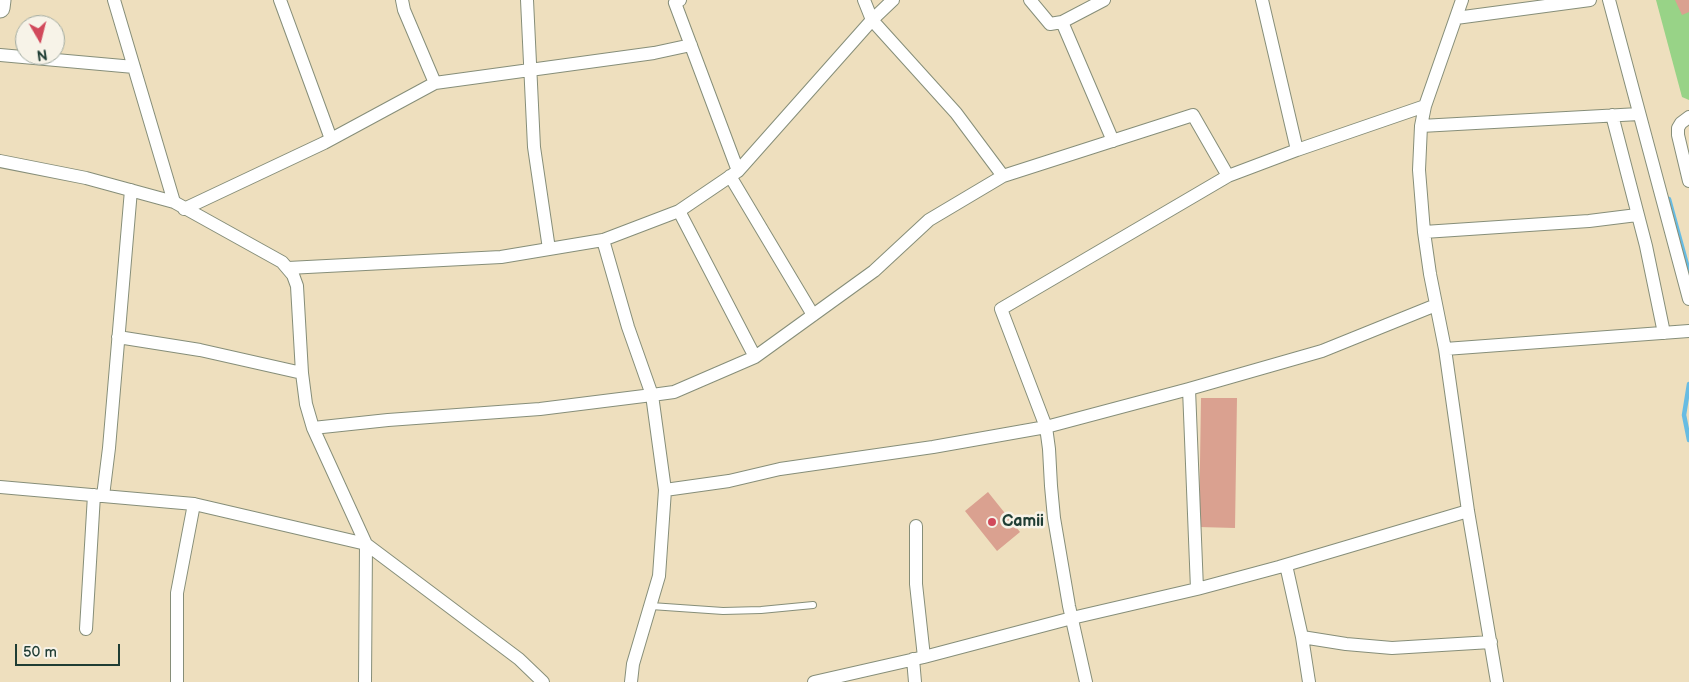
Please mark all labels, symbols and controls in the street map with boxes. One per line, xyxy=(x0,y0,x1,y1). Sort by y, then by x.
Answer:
north arrow xyxy=(15,15,65,65)
text: N xyxy=(36,45,48,64)
place label: Camii xyxy=(1002,512,1044,532)
marker: Camii xyxy=(986,516,998,528)
scale bar xyxy=(18,634,122,666)
text: 50 m xyxy=(23,643,57,662)

